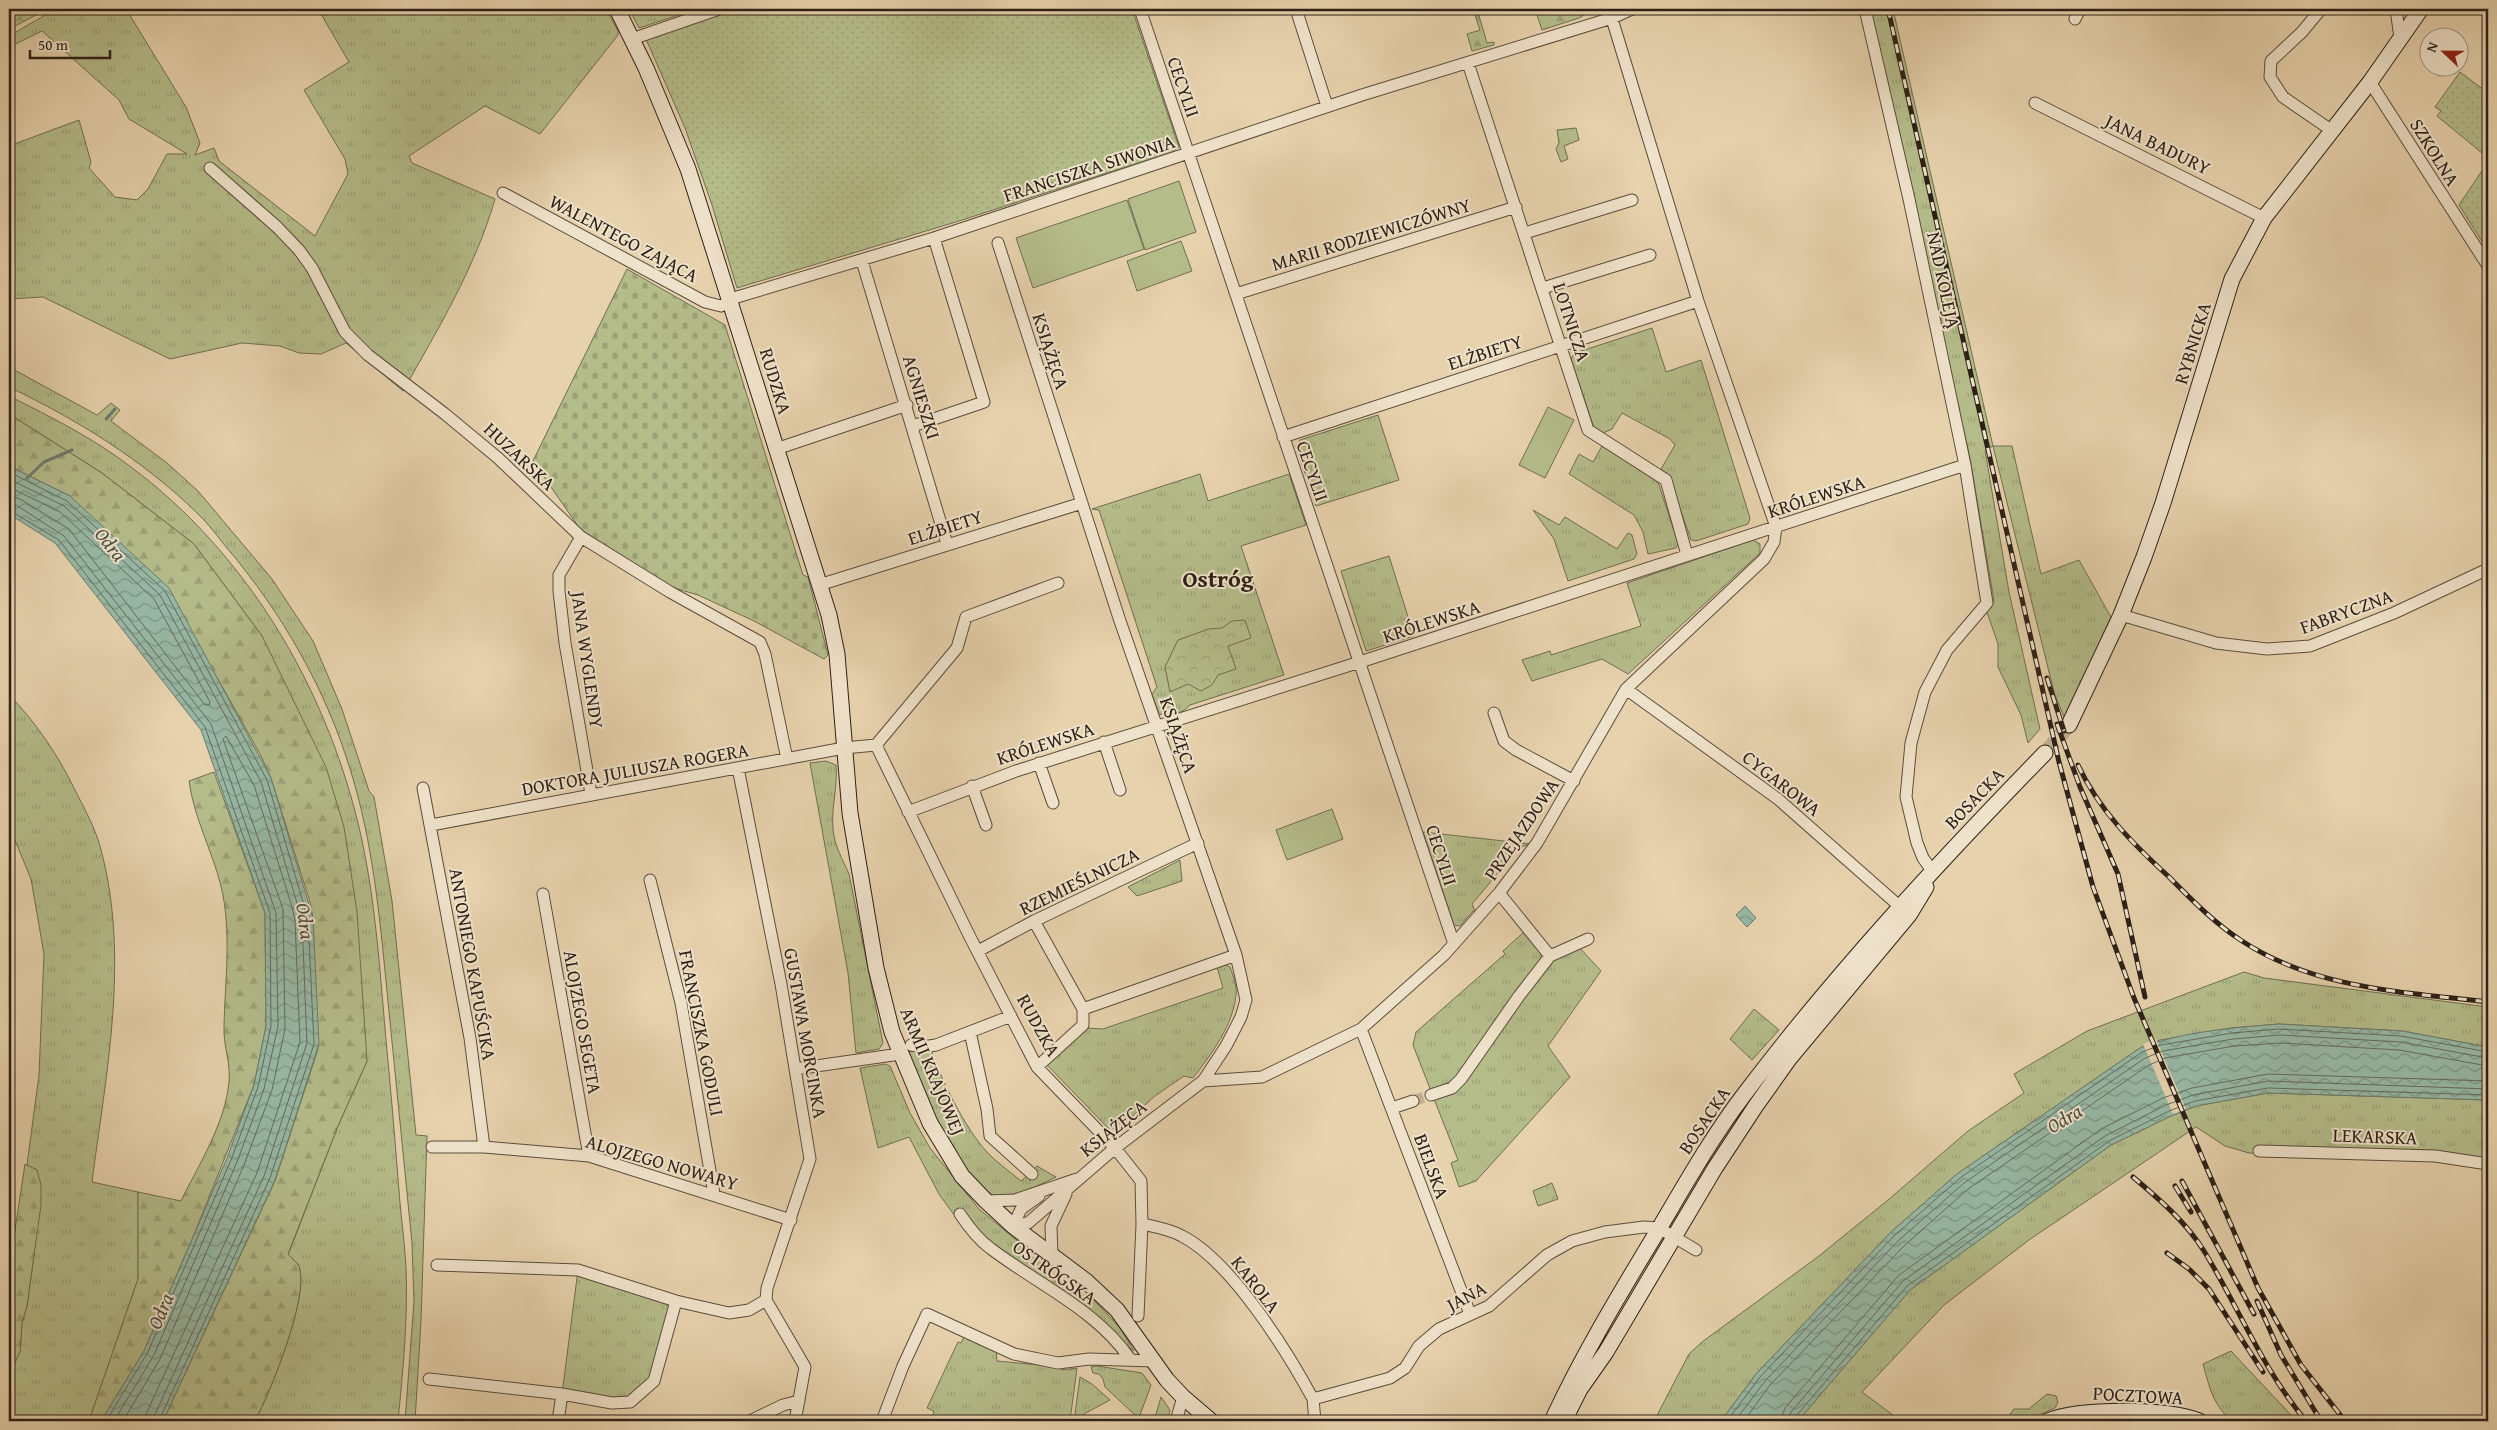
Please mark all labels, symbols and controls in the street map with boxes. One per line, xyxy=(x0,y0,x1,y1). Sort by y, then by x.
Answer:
scale bar xyxy=(30,28,110,60)
north arrow xyxy=(2420,28,2470,78)
text: 50 m xyxy=(38,34,69,55)
text: N xyxy=(2421,38,2443,55)
street label: CECYLII xyxy=(1161,53,1207,121)
street label: JANA BADURY xyxy=(2099,105,2216,182)
street label: SZKOLNA xyxy=(2403,113,2467,192)
street label: FRANCISZKA SIWONIA xyxy=(1000,127,1179,209)
street label: WALENTEGO ZAJĄCA xyxy=(545,187,704,289)
street label: MARII RODZIEWICZÓWNY xyxy=(1268,190,1475,278)
street label: NAD KOLEJĄ xyxy=(1920,229,1968,331)
street label: LOTNICZA xyxy=(1546,279,1598,366)
street label: RYBNICKA xyxy=(2166,298,2218,387)
street label: KSIĄŻĘCA xyxy=(1025,309,1077,393)
street label: ELŻBIETY xyxy=(1444,327,1527,377)
street label: RUDZKA xyxy=(753,344,799,418)
street label: AGNIESZKI xyxy=(896,351,948,443)
street label: HUZARSKA xyxy=(478,415,563,497)
street label: CECYLII xyxy=(1290,437,1336,505)
street label: KRÓLEWSKA xyxy=(1764,467,1869,525)
street label: ELŻBIETY xyxy=(904,502,987,552)
water label: Odra xyxy=(88,521,134,568)
district label: Ostróg xyxy=(1183,561,1254,596)
street label: FABRYCZNA xyxy=(2296,581,2397,641)
street label: JANA WYGLENDY xyxy=(564,588,612,731)
street label: KRÓLEWSKA xyxy=(1379,592,1484,650)
street label: KSIĄŻĘCA xyxy=(1153,693,1205,777)
street label: KRÓLEWSKA xyxy=(993,714,1098,772)
street label: DOKTORA JULIUSZA ROGERA xyxy=(519,735,751,803)
street label: CYGAROWA xyxy=(1737,743,1828,823)
street label: BOSACKA xyxy=(1938,761,2011,835)
street label: PRZEJAZDOWA xyxy=(1476,772,1566,886)
street label: CECYLII xyxy=(1419,821,1465,889)
street label: RZEMIEŚLNICZA xyxy=(1014,840,1144,922)
street label: ANTONIEGO KAPUŚCIKA xyxy=(442,866,504,1063)
water label: Odra xyxy=(289,901,323,942)
street label: GUSTAWA MORCINKA xyxy=(777,946,835,1121)
street label: ALOJZEGO SEGETA xyxy=(557,948,610,1097)
street label: FRANCISZKA GODULI xyxy=(672,948,732,1119)
street label: RUDZKA xyxy=(1010,989,1068,1062)
street label: ARMII KRAJOWEJ xyxy=(893,1003,973,1139)
street label: BOSACKA xyxy=(1671,1080,1737,1159)
street label: KSIĄŻĘCA xyxy=(1073,1092,1153,1163)
water label: Odra xyxy=(2041,1096,2088,1140)
street label: LEKARSKA xyxy=(2332,1121,2418,1151)
street label: ALOJZEGO NOWARY xyxy=(582,1127,742,1197)
street label: BIELSKA xyxy=(1407,1129,1457,1203)
street label: OSTRÓGSKA xyxy=(1007,1233,1103,1312)
street label: KAROLA xyxy=(1225,1249,1288,1319)
street label: JANA xyxy=(1439,1274,1491,1319)
water label: Odra xyxy=(139,1288,181,1334)
street label: POCZTOWA xyxy=(2092,1379,2184,1411)

